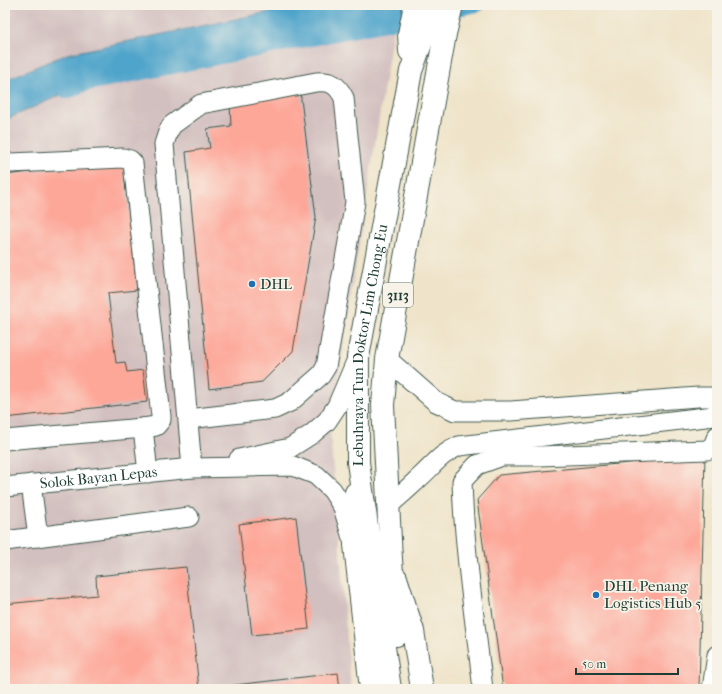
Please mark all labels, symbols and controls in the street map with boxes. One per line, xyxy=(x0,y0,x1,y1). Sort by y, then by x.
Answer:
street label: Lebuhraya Tun Doktor Lim Chong Eu xyxy=(349,222,392,466)
place label: DHL xyxy=(260,275,292,293)
marker: DHL xyxy=(247,279,257,289)
road number: 3113 xyxy=(383,283,413,307)
street label: Solok Bayan Lepas xyxy=(39,463,159,492)
place label: DHL Penang Logistics Hub 5 xyxy=(604,577,702,612)
marker: DHL Penang Logistics Hub 5 xyxy=(591,590,601,600)
scale bar xyxy=(576,650,678,676)
text: 50 m xyxy=(582,657,606,671)

